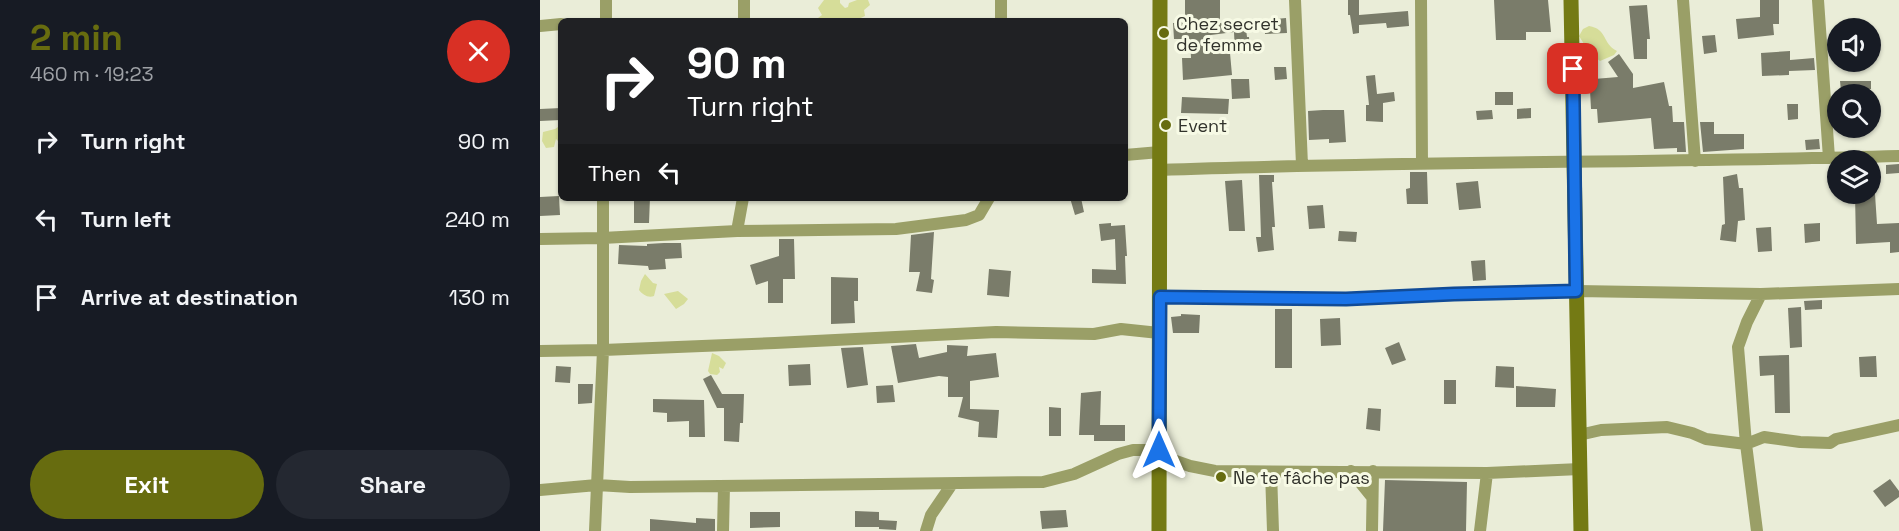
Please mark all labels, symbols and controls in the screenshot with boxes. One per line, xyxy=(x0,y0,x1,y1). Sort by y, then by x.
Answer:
place label: Chez secret de femme xyxy=(1176,12,1279,56)
text: 2 min xyxy=(30,15,123,61)
map controls xyxy=(1827,18,1881,204)
button: sound xyxy=(1827,18,1881,72)
button: close xyxy=(447,20,510,83)
marker: Chez secret de femme xyxy=(1157,26,1171,40)
text: 90 m xyxy=(687,37,787,90)
icon: right xyxy=(588,42,666,120)
pin xyxy=(1547,43,1598,94)
icon: arrive xyxy=(1556,52,1589,85)
text: 460 m · 19:23 xyxy=(30,61,154,87)
button: search xyxy=(1827,84,1881,138)
text: Turn right xyxy=(687,89,814,124)
place label: Event xyxy=(1178,114,1227,137)
marker: Event xyxy=(1159,118,1173,132)
icon: right xyxy=(30,125,63,158)
text: Turn right xyxy=(81,127,186,155)
text: 90 m xyxy=(458,127,510,155)
button: layers xyxy=(1827,150,1881,204)
icon: left xyxy=(653,156,686,189)
text: Then xyxy=(588,159,641,187)
icon: left xyxy=(30,203,63,236)
text: Turn left xyxy=(81,205,171,233)
text: 240 m xyxy=(445,205,510,233)
icon: arrive xyxy=(30,281,63,314)
text: Arrive at destination xyxy=(81,283,298,311)
text: 130 m xyxy=(449,283,510,311)
position arrow xyxy=(1127,418,1191,482)
button: Exit xyxy=(30,450,264,519)
button: Share xyxy=(276,450,510,519)
place label: Ne te fâche pas xyxy=(1233,466,1370,489)
marker: Ne te fâche pas xyxy=(1214,470,1228,484)

